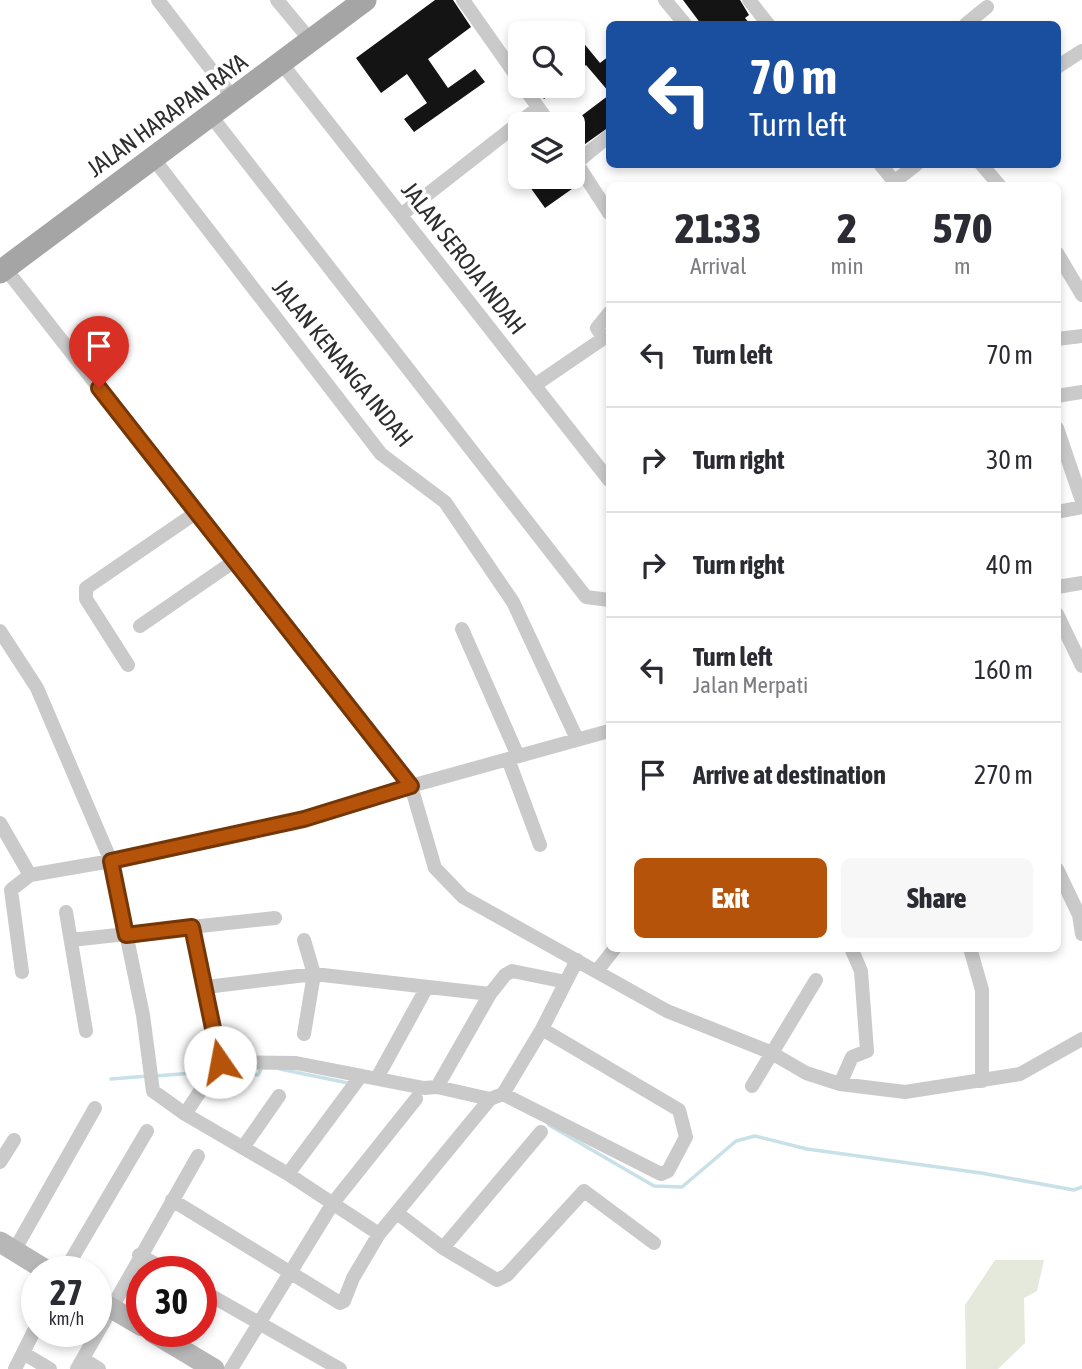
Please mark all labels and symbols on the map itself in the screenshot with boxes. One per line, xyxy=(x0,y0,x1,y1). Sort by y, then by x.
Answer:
street label: JALAN HARAPAN RAYA xyxy=(82,48,252,182)
street label: JALAN SEROJA INDAH xyxy=(396,177,532,339)
street label: JALAN KENANGA INDAH xyxy=(267,274,419,452)
pin xyxy=(69,316,129,388)
position arrow xyxy=(183,1025,257,1099)
speed limit sign: 30 xyxy=(126,1256,217,1347)

